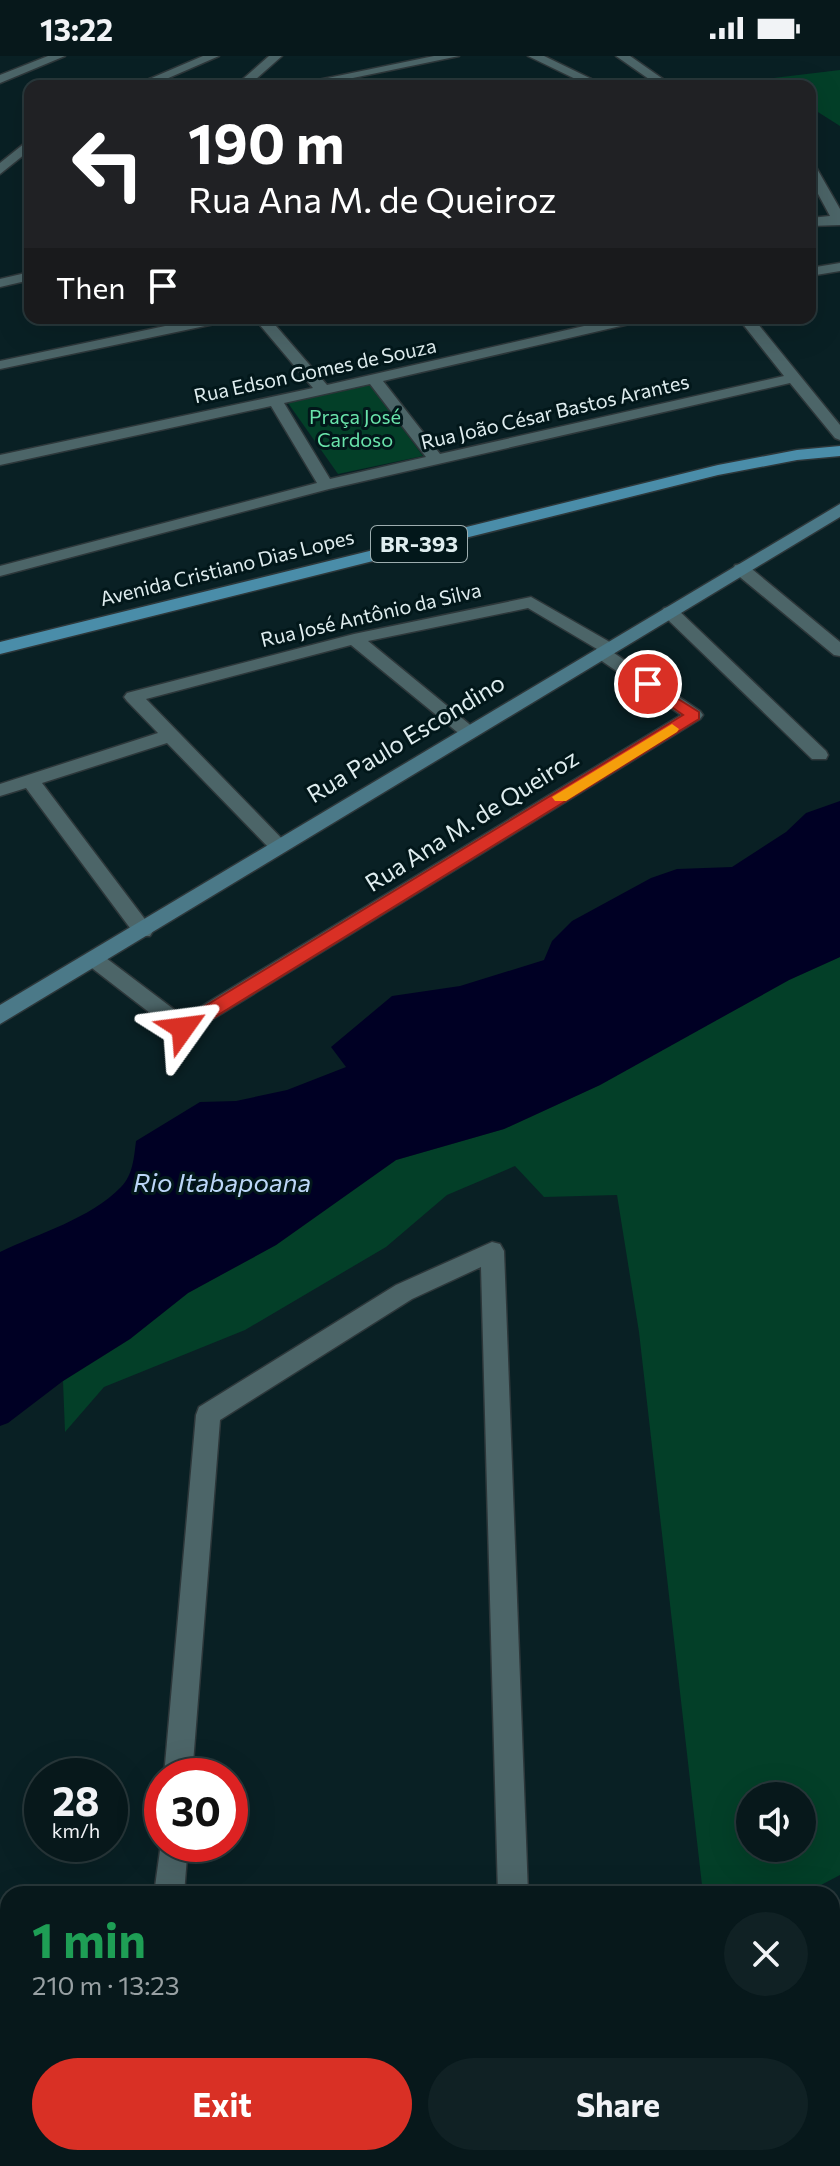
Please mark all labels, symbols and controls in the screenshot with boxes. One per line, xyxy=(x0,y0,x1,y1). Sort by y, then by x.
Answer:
text: 13:22 xyxy=(40,10,113,47)
text: 190 m xyxy=(188,107,345,176)
icon: left xyxy=(56,112,160,216)
text: Rua Ana M. de Queiroz xyxy=(188,176,556,220)
icon: arrive xyxy=(141,264,185,308)
text: Then xyxy=(56,268,125,305)
street label: Rua Edson Gomes de Souza xyxy=(191,333,438,407)
street label: Rua João César Bastos Arantes xyxy=(418,368,691,454)
park label: Praça José Cardoso xyxy=(309,404,401,451)
street label: Avenida Cristiano Dias Lopes xyxy=(97,524,356,610)
road number: BR-393 xyxy=(371,526,467,562)
street label: Rua José Antônio da Silva xyxy=(258,577,483,651)
pin xyxy=(614,650,682,718)
icon: arrive xyxy=(626,662,670,706)
street label: Rua Paulo Escondino xyxy=(301,667,509,808)
street label: Rua Ana M. de Queiroz xyxy=(359,742,583,897)
position arrow xyxy=(141,986,225,1070)
water label: Rio Itabapoana xyxy=(133,1166,311,1197)
speed limit sign: 30 xyxy=(144,1758,248,1862)
text: 28 xyxy=(52,1775,100,1824)
map controls xyxy=(736,1782,816,1862)
button: sound xyxy=(736,1782,816,1862)
text: km/h xyxy=(52,1818,100,1842)
text: 1 min xyxy=(32,1909,146,1968)
button: close xyxy=(724,1912,808,1996)
text: 210 m · 13:23 xyxy=(32,1969,180,2000)
button: Exit xyxy=(32,2058,412,2150)
button: Share xyxy=(428,2058,808,2150)

